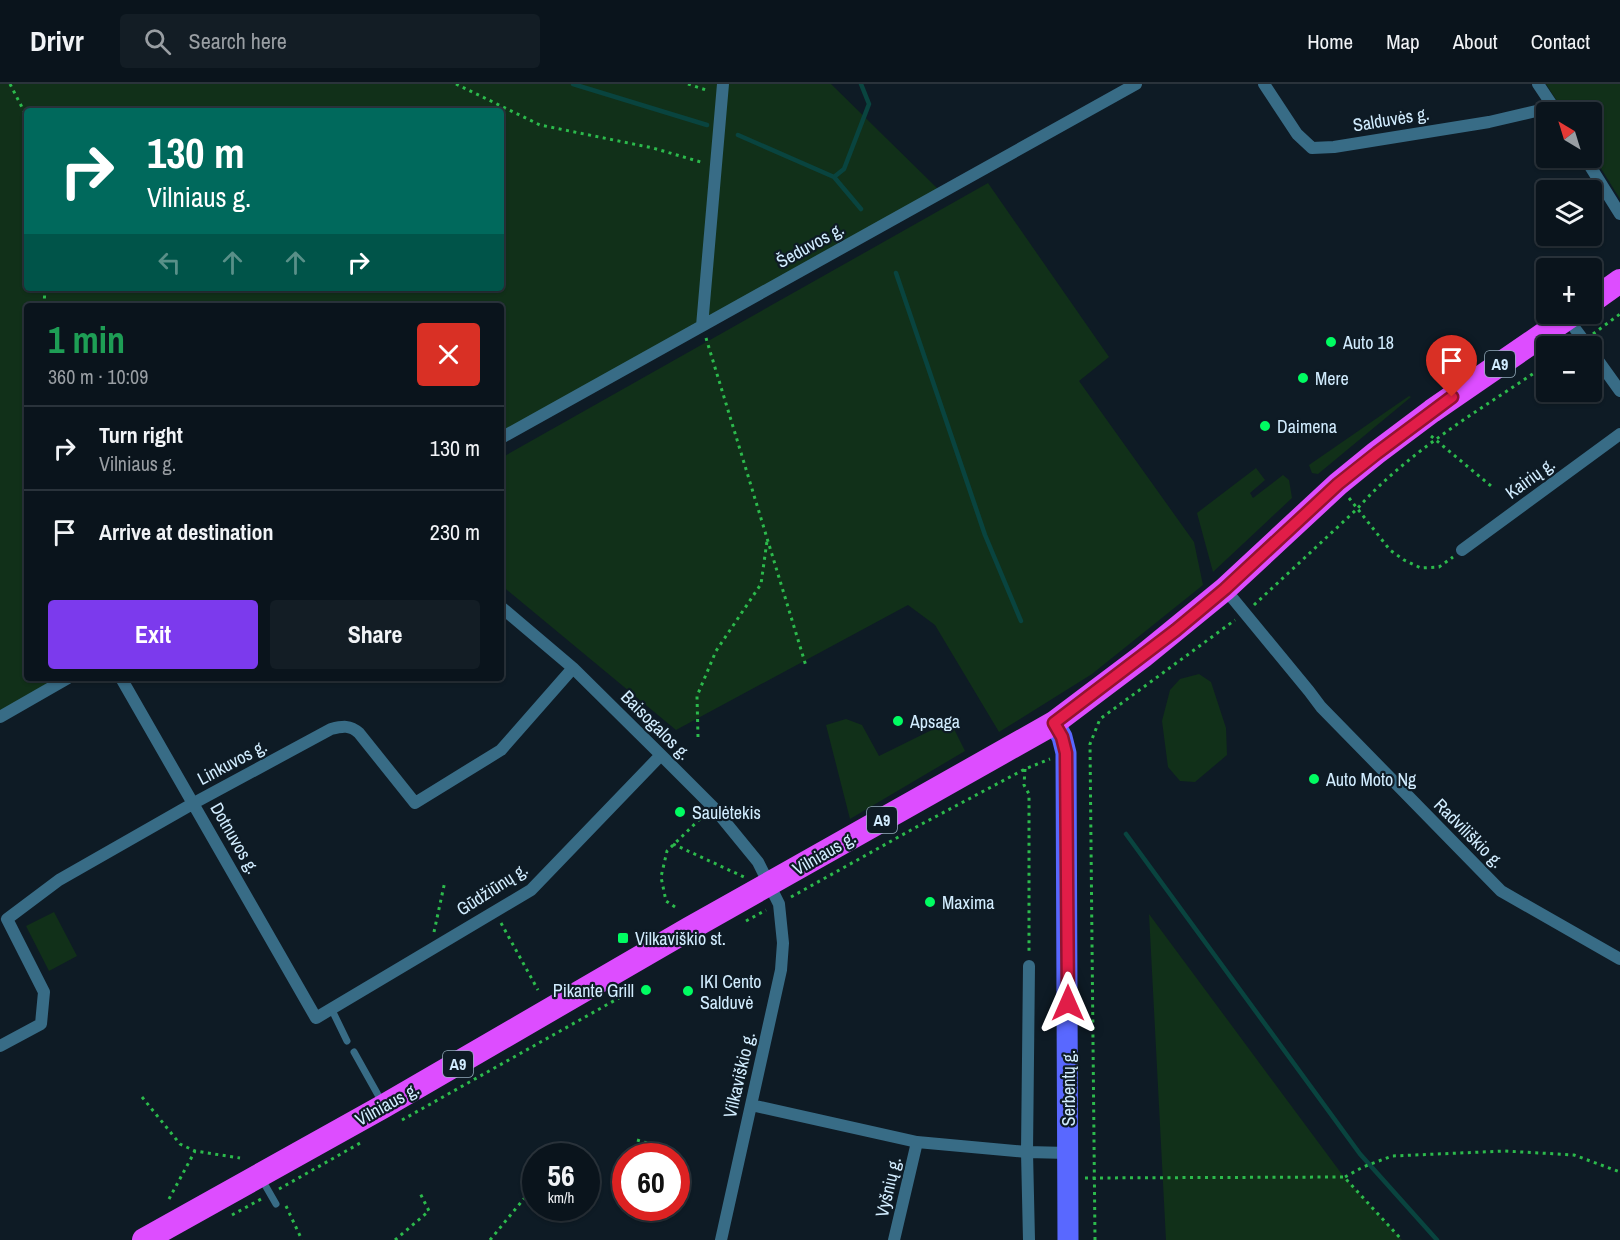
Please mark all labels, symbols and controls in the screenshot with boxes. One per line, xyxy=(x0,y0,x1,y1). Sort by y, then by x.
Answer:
search box xyxy=(120,14,540,68)
text: Drivr xyxy=(30,22,84,60)
icon: search xyxy=(141,25,174,58)
text: Search here xyxy=(189,26,287,56)
text: Home xyxy=(1307,27,1353,56)
text: Map xyxy=(1386,27,1420,56)
text: About xyxy=(1453,27,1498,56)
text: Contact xyxy=(1531,27,1590,56)
street label: Salduvės g. xyxy=(1351,101,1431,137)
north arrow xyxy=(1536,102,1602,168)
map controls xyxy=(1536,102,1602,402)
text: 130 m xyxy=(147,125,245,181)
icon: right xyxy=(48,132,126,210)
text: Vilniaus g. xyxy=(147,179,251,215)
button: layers xyxy=(1536,180,1602,246)
street label: Šeduvos g. xyxy=(772,216,848,274)
icon: left xyxy=(153,246,186,279)
icon: ahead xyxy=(216,246,249,279)
icon: ahead xyxy=(279,246,312,279)
icon: right xyxy=(342,246,375,279)
button: + xyxy=(1536,258,1602,324)
text: 1 min xyxy=(48,316,125,364)
button: close xyxy=(417,323,480,386)
place label: Auto 18 xyxy=(1342,330,1394,355)
marker: Auto 18 xyxy=(1324,335,1338,349)
pin xyxy=(1426,335,1477,397)
button: − xyxy=(1536,336,1602,402)
icon: arrive xyxy=(1435,344,1468,377)
road number: A9 xyxy=(1485,351,1515,377)
text: 360 m · 10:09 xyxy=(48,363,148,390)
place label: Mere xyxy=(1315,366,1349,391)
marker: Mere xyxy=(1296,371,1310,385)
place label: Daimena xyxy=(1277,414,1337,439)
marker: Daimena xyxy=(1258,419,1272,433)
text: Turn right xyxy=(99,420,183,450)
icon: right xyxy=(48,432,81,465)
text: 130 m xyxy=(430,433,480,463)
text: Vilniaus g. xyxy=(99,450,176,477)
street label: Kairių g. xyxy=(1500,451,1560,505)
icon: arrive xyxy=(48,516,81,549)
text: Arrive at destination xyxy=(99,517,273,547)
text: 230 m xyxy=(430,517,480,547)
button: Exit xyxy=(48,600,258,669)
button: Share xyxy=(270,600,480,669)
street label: Baisogalos g. xyxy=(616,685,696,765)
place label: Apsaga xyxy=(909,709,960,734)
marker: Apsaga xyxy=(891,714,905,728)
street label: Linkuvos g. xyxy=(193,733,271,791)
place label: Auto Moto Ng xyxy=(1325,767,1417,792)
marker: Auto Moto Ng xyxy=(1307,772,1321,786)
street label: Radviliškio g. xyxy=(1429,793,1509,873)
street label: Dotnuvos g. xyxy=(204,798,266,878)
place label: Saulėtekis xyxy=(692,800,761,825)
marker: Saulėtekis xyxy=(673,805,687,819)
road number: A9 xyxy=(867,807,897,833)
street label: Vilniaus g. xyxy=(788,825,860,881)
street label: Gūdžiūnų g. xyxy=(451,857,533,921)
place label: Maxima xyxy=(942,890,995,915)
marker: Maxima xyxy=(923,895,937,909)
place label: Vilkaviškio st. xyxy=(635,926,726,951)
marker: Vilkaviškio st. xyxy=(616,931,630,945)
place label: IKI Cento Salduvė xyxy=(700,969,762,1015)
position arrow xyxy=(1036,971,1100,1035)
place label: Pikante Grill xyxy=(553,978,634,1003)
marker: Pikante Grill xyxy=(639,983,653,997)
marker: IKI Cento Salduvė xyxy=(681,984,695,998)
street label: Vilkaviškio g. xyxy=(717,1030,761,1120)
street label: Serbentų g. xyxy=(1056,1050,1081,1126)
road number: A9 xyxy=(443,1051,473,1077)
street label: Vilniaus g. xyxy=(351,1076,423,1132)
speed limit sign: 60 xyxy=(612,1143,690,1221)
street label: Vyšnių g. xyxy=(869,1154,907,1220)
text: 56 xyxy=(547,1155,575,1195)
text: km/h xyxy=(548,1187,574,1208)

